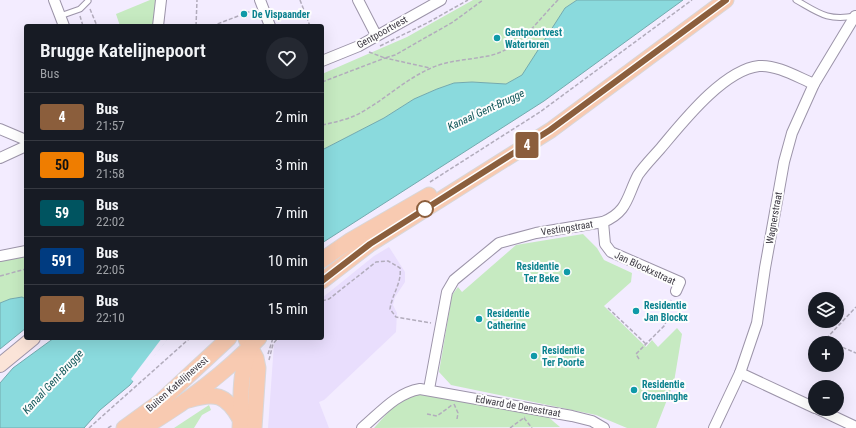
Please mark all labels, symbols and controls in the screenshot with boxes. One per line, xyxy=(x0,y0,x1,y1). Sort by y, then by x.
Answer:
marker: De Vispaander xyxy=(239,9,249,19)
place label: De Vispaander xyxy=(252,9,311,20)
street label: Gentpoortvest xyxy=(355,14,409,50)
place label: Gentpoortvest Watertoren xyxy=(505,27,562,50)
marker: Gentpoortvest Watertoren xyxy=(492,33,502,43)
button: heart xyxy=(266,37,308,79)
text: Brugge Katelijnepoort xyxy=(40,39,206,62)
text: Bus xyxy=(40,66,59,81)
water label: Kanaal Gent-Brugge xyxy=(445,87,527,133)
text: Bus xyxy=(96,100,119,118)
text: 2 min xyxy=(275,108,308,126)
text: 4 xyxy=(58,109,66,125)
text: 21:57 xyxy=(96,118,125,133)
line badge: 4 xyxy=(514,132,540,158)
text: 4 xyxy=(523,137,531,153)
text: Bus xyxy=(96,148,119,166)
text: 3 min xyxy=(275,156,308,174)
text: 50 xyxy=(55,157,69,173)
text: 21:58 xyxy=(96,166,125,181)
street label: Wagnerstraat xyxy=(764,191,784,245)
text: Bus xyxy=(96,196,119,214)
unlabelled marker xyxy=(416,200,434,218)
text: 7 min xyxy=(275,204,308,222)
text: 59 xyxy=(55,205,69,221)
text: 22:02 xyxy=(96,214,125,229)
street label: Vestingstraat xyxy=(540,218,594,238)
text: Bus xyxy=(96,244,119,262)
street label: Jan Blockxstraat xyxy=(613,249,677,287)
text: 10 min xyxy=(268,252,308,270)
text: 591 xyxy=(51,253,73,269)
place label: Residentie Ter Beke xyxy=(517,261,559,284)
text: 22:05 xyxy=(96,262,125,277)
marker: Residentie Ter Beke xyxy=(562,267,572,277)
text: Bus xyxy=(96,292,119,310)
map controls xyxy=(808,292,844,416)
button: layers xyxy=(808,292,844,328)
text: 15 min xyxy=(268,300,308,318)
place label: Residentie Jan Blockx xyxy=(644,300,688,323)
text: 4 xyxy=(58,301,66,317)
marker: Residentie Jan Blockx xyxy=(631,306,641,316)
place label: Residentie Catherine xyxy=(487,308,530,331)
text: 22:10 xyxy=(96,310,125,325)
marker: Residentie Catherine xyxy=(474,314,484,324)
button: + xyxy=(808,336,844,372)
place label: Residentie Ter Poorte xyxy=(542,345,585,368)
water label: Kanaal Gent-Brugge xyxy=(20,347,86,417)
marker: Residentie Ter Poorte xyxy=(529,351,539,361)
street label: Buiten Katelijnevest xyxy=(144,354,210,414)
place label: Residentie Groeninghe xyxy=(642,379,688,402)
button: − xyxy=(808,380,844,416)
marker: Residentie Groeninghe xyxy=(629,385,639,395)
street label: Edward de Denestraat xyxy=(475,393,561,419)

